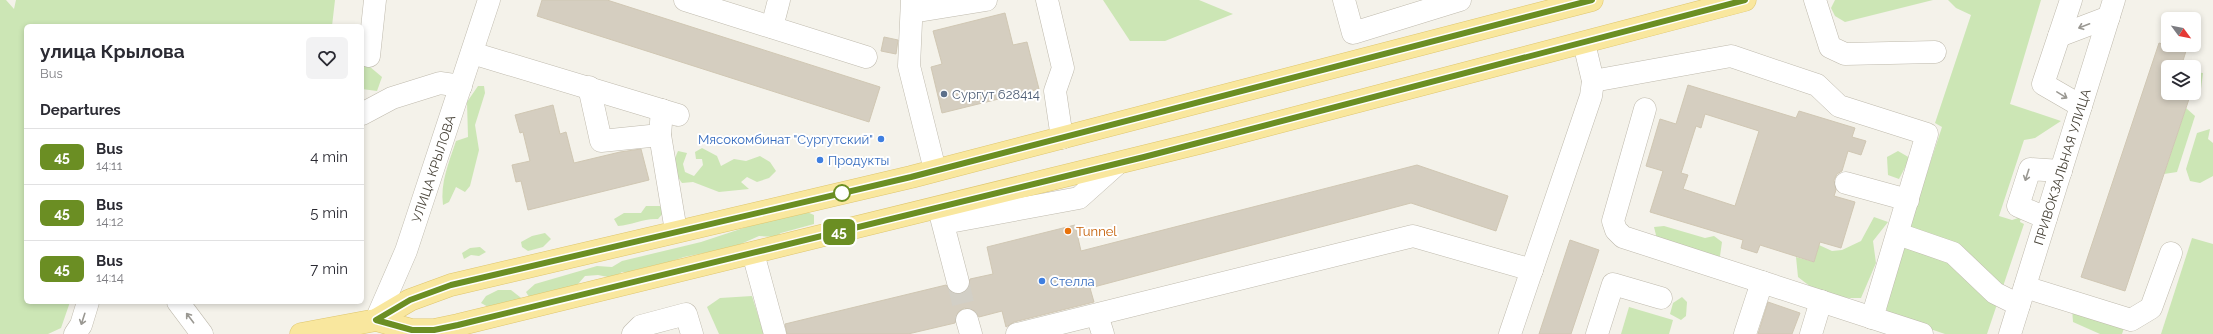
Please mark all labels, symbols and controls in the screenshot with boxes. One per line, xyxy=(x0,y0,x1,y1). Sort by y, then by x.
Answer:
north arrow xyxy=(2161,12,2201,52)
map controls xyxy=(2161,12,2201,100)
one-way arrow xyxy=(2078,23,2090,31)
button: heart xyxy=(306,37,348,79)
text: улица Крылова xyxy=(40,40,185,62)
button: layers xyxy=(2161,60,2201,100)
text: Bus xyxy=(40,66,63,81)
place label: Сургут 628414 xyxy=(952,87,1040,102)
street label: ПРИВОКЗАЛЬНАЯ УЛИЦА xyxy=(2031,87,2093,247)
marker: Сургут 628414 xyxy=(939,89,949,99)
one-way arrow xyxy=(2056,91,2068,99)
text: Departures xyxy=(40,101,121,119)
street label: УЛИЦА КРЫЛОВА xyxy=(408,113,458,224)
place label: Мясокомбинат "Сургутский" xyxy=(698,132,873,147)
marker: Мясокомбинат "Сургутский" xyxy=(876,134,886,144)
text: Bus xyxy=(96,140,123,158)
text: 4 min xyxy=(310,148,348,166)
text: 45 xyxy=(54,149,70,165)
place label: Продукты xyxy=(828,153,889,168)
marker: Продукты xyxy=(815,155,825,165)
text: 14:11 xyxy=(96,158,122,173)
one-way arrow xyxy=(2023,169,2031,181)
unlabelled marker xyxy=(833,184,851,202)
text: Bus xyxy=(96,196,123,214)
text: 5 min xyxy=(310,204,348,222)
text: 45 xyxy=(54,205,70,221)
text: 14:12 xyxy=(96,214,123,229)
line badge: 45 xyxy=(821,219,857,245)
text: 45 xyxy=(831,224,847,240)
place label: Tunnel xyxy=(1076,224,1117,239)
marker: Tunnel xyxy=(1063,226,1073,236)
text: Bus xyxy=(96,252,123,270)
text: 7 min xyxy=(310,260,348,278)
text: 45 xyxy=(54,261,70,277)
text: 14:14 xyxy=(96,270,124,285)
place label: Стелла xyxy=(1050,274,1095,289)
marker: Стелла xyxy=(1037,276,1047,286)
one-way arrow xyxy=(79,312,86,325)
one-way arrow xyxy=(186,313,194,324)

